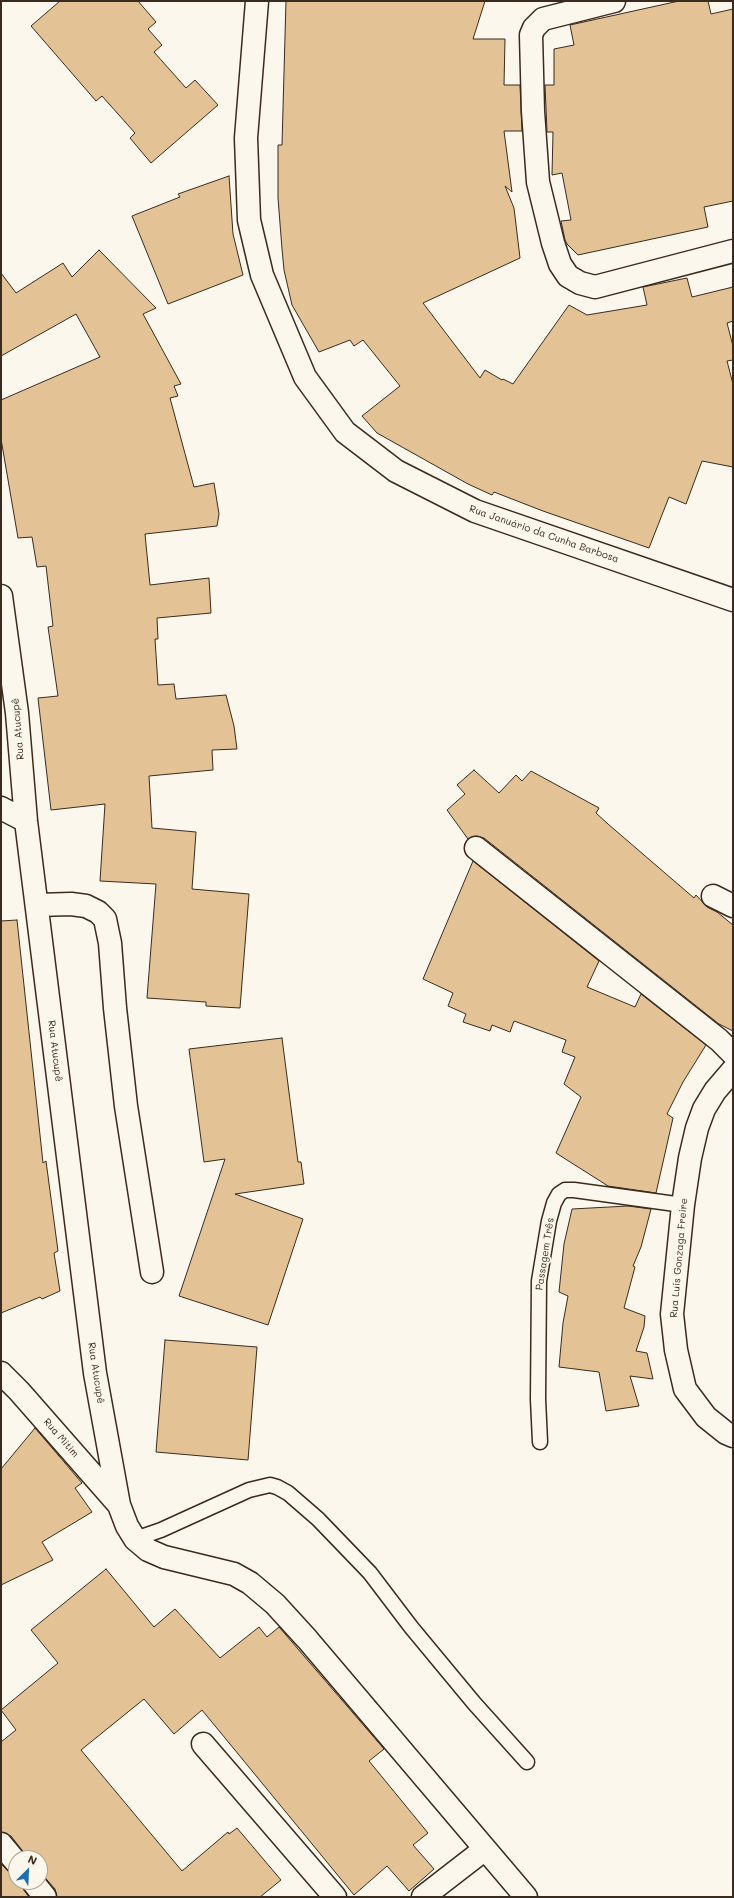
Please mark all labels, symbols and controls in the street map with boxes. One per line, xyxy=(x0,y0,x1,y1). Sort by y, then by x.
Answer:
street label: Rua Januário da Cunha Barbosa xyxy=(468,503,620,565)
street label: Rua Atucupê xyxy=(9,698,27,760)
street label: Rua Atucupê xyxy=(45,1020,65,1082)
street label: Rua Luis Gonzaga Freire xyxy=(668,1198,690,1318)
street label: Passagem Três xyxy=(533,1217,557,1291)
street label: Rua Atucupê xyxy=(85,1342,107,1404)
street label: Rua Mitim xyxy=(41,1416,81,1460)
north arrow xyxy=(8,1850,48,1890)
text: N xyxy=(26,1851,40,1868)

